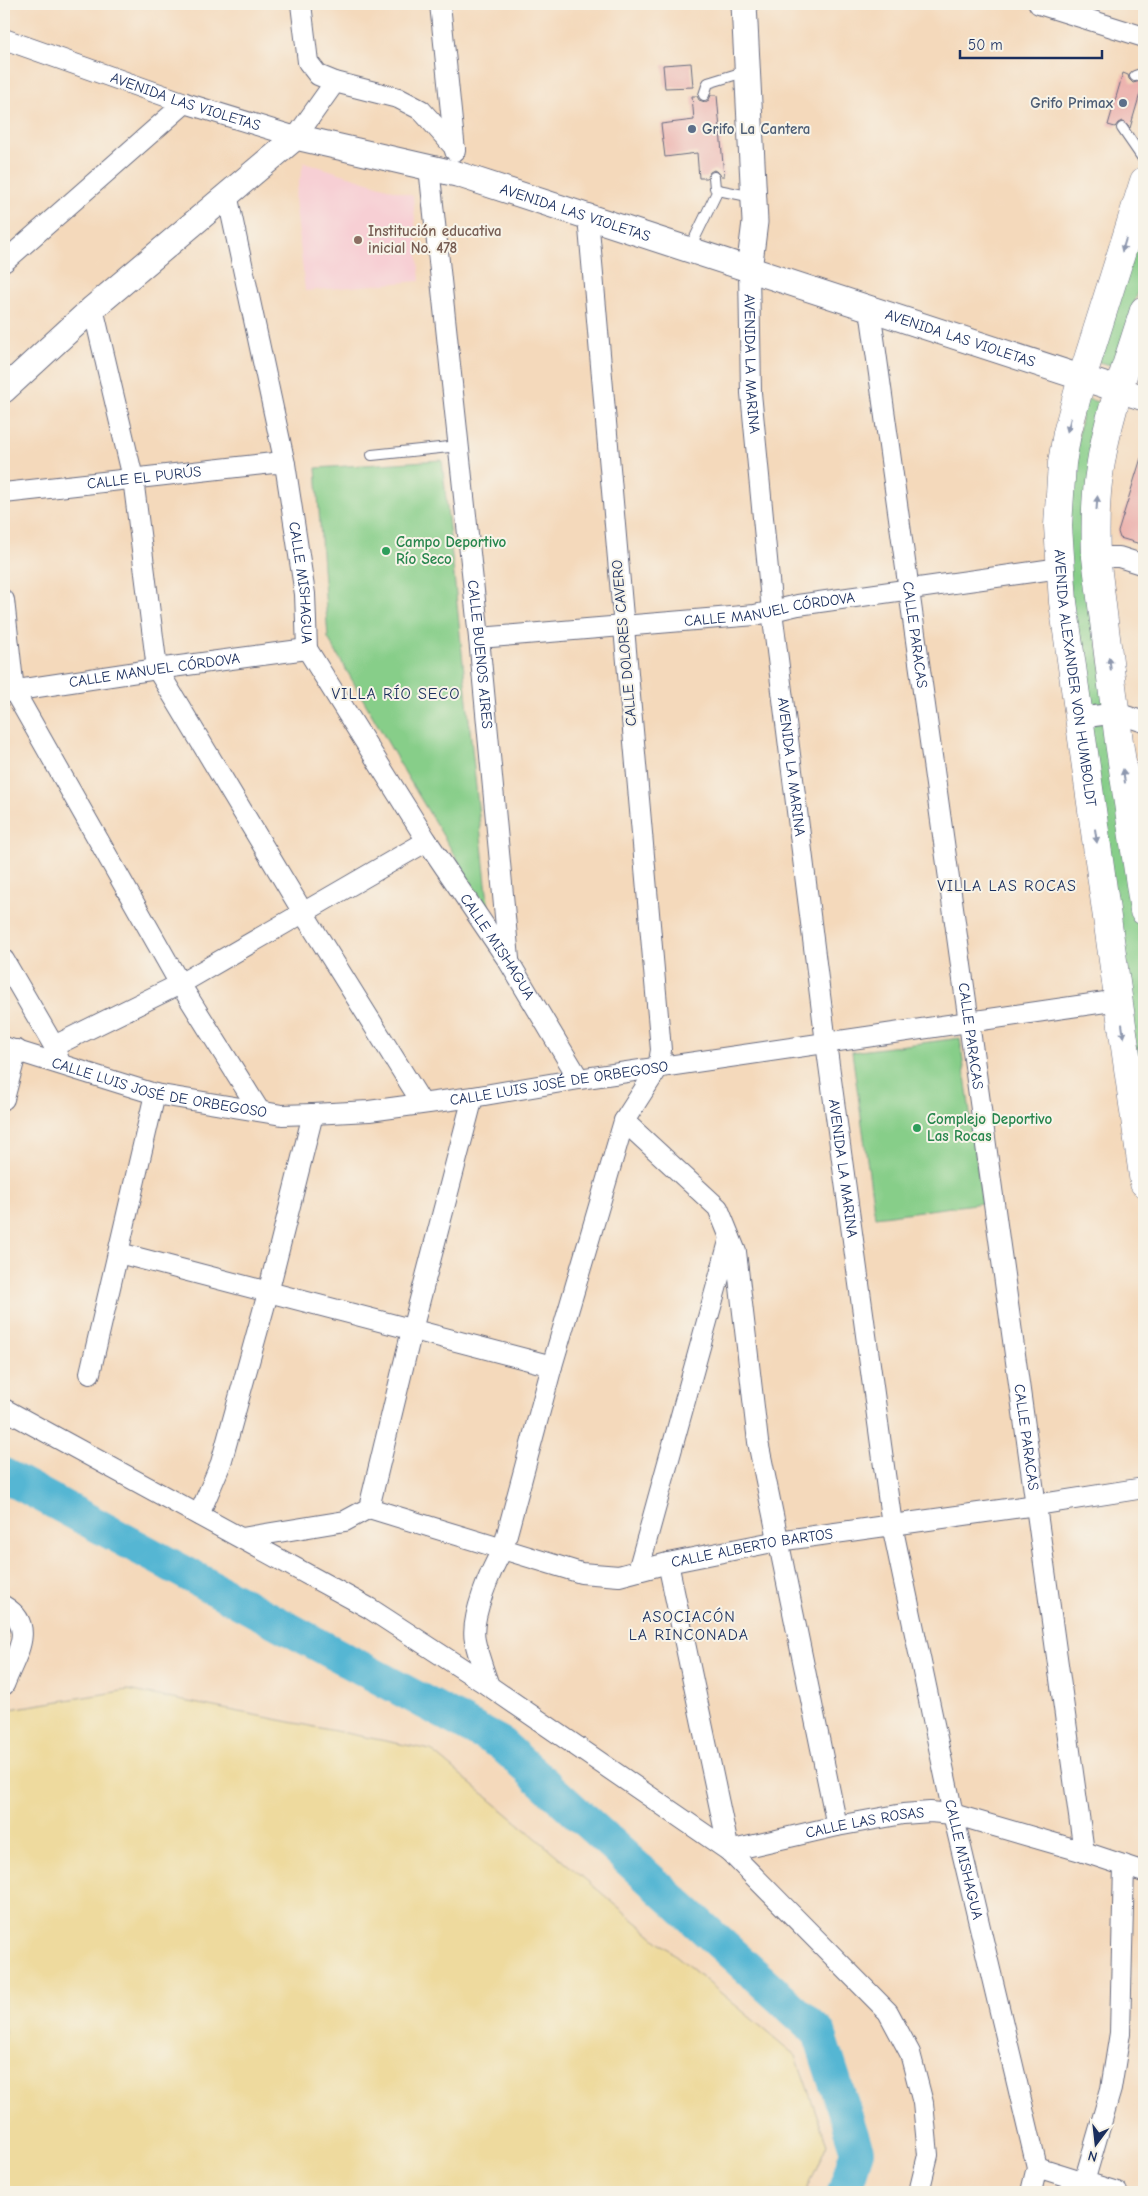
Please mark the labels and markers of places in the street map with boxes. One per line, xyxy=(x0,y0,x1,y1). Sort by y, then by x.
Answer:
place label: Grifo Primax xyxy=(1030,94,1114,112)
marker: Grifo Primax xyxy=(1117,97,1129,109)
place label: Grifo La Cantera xyxy=(702,120,810,138)
marker: Grifo La Cantera xyxy=(686,123,698,135)
place label: Institución educativa inicial No. 478 xyxy=(368,222,502,257)
marker: Institución educativa inicial No. 478 xyxy=(352,234,364,246)
place label: Campo Deportivo Río Seco xyxy=(396,533,506,568)
marker: Campo Deportivo Río Seco xyxy=(380,545,392,557)
place label: Complejo Deportivo Las Rocas xyxy=(927,1110,1052,1145)
marker: Complejo Deportivo Las Rocas xyxy=(911,1122,923,1134)

